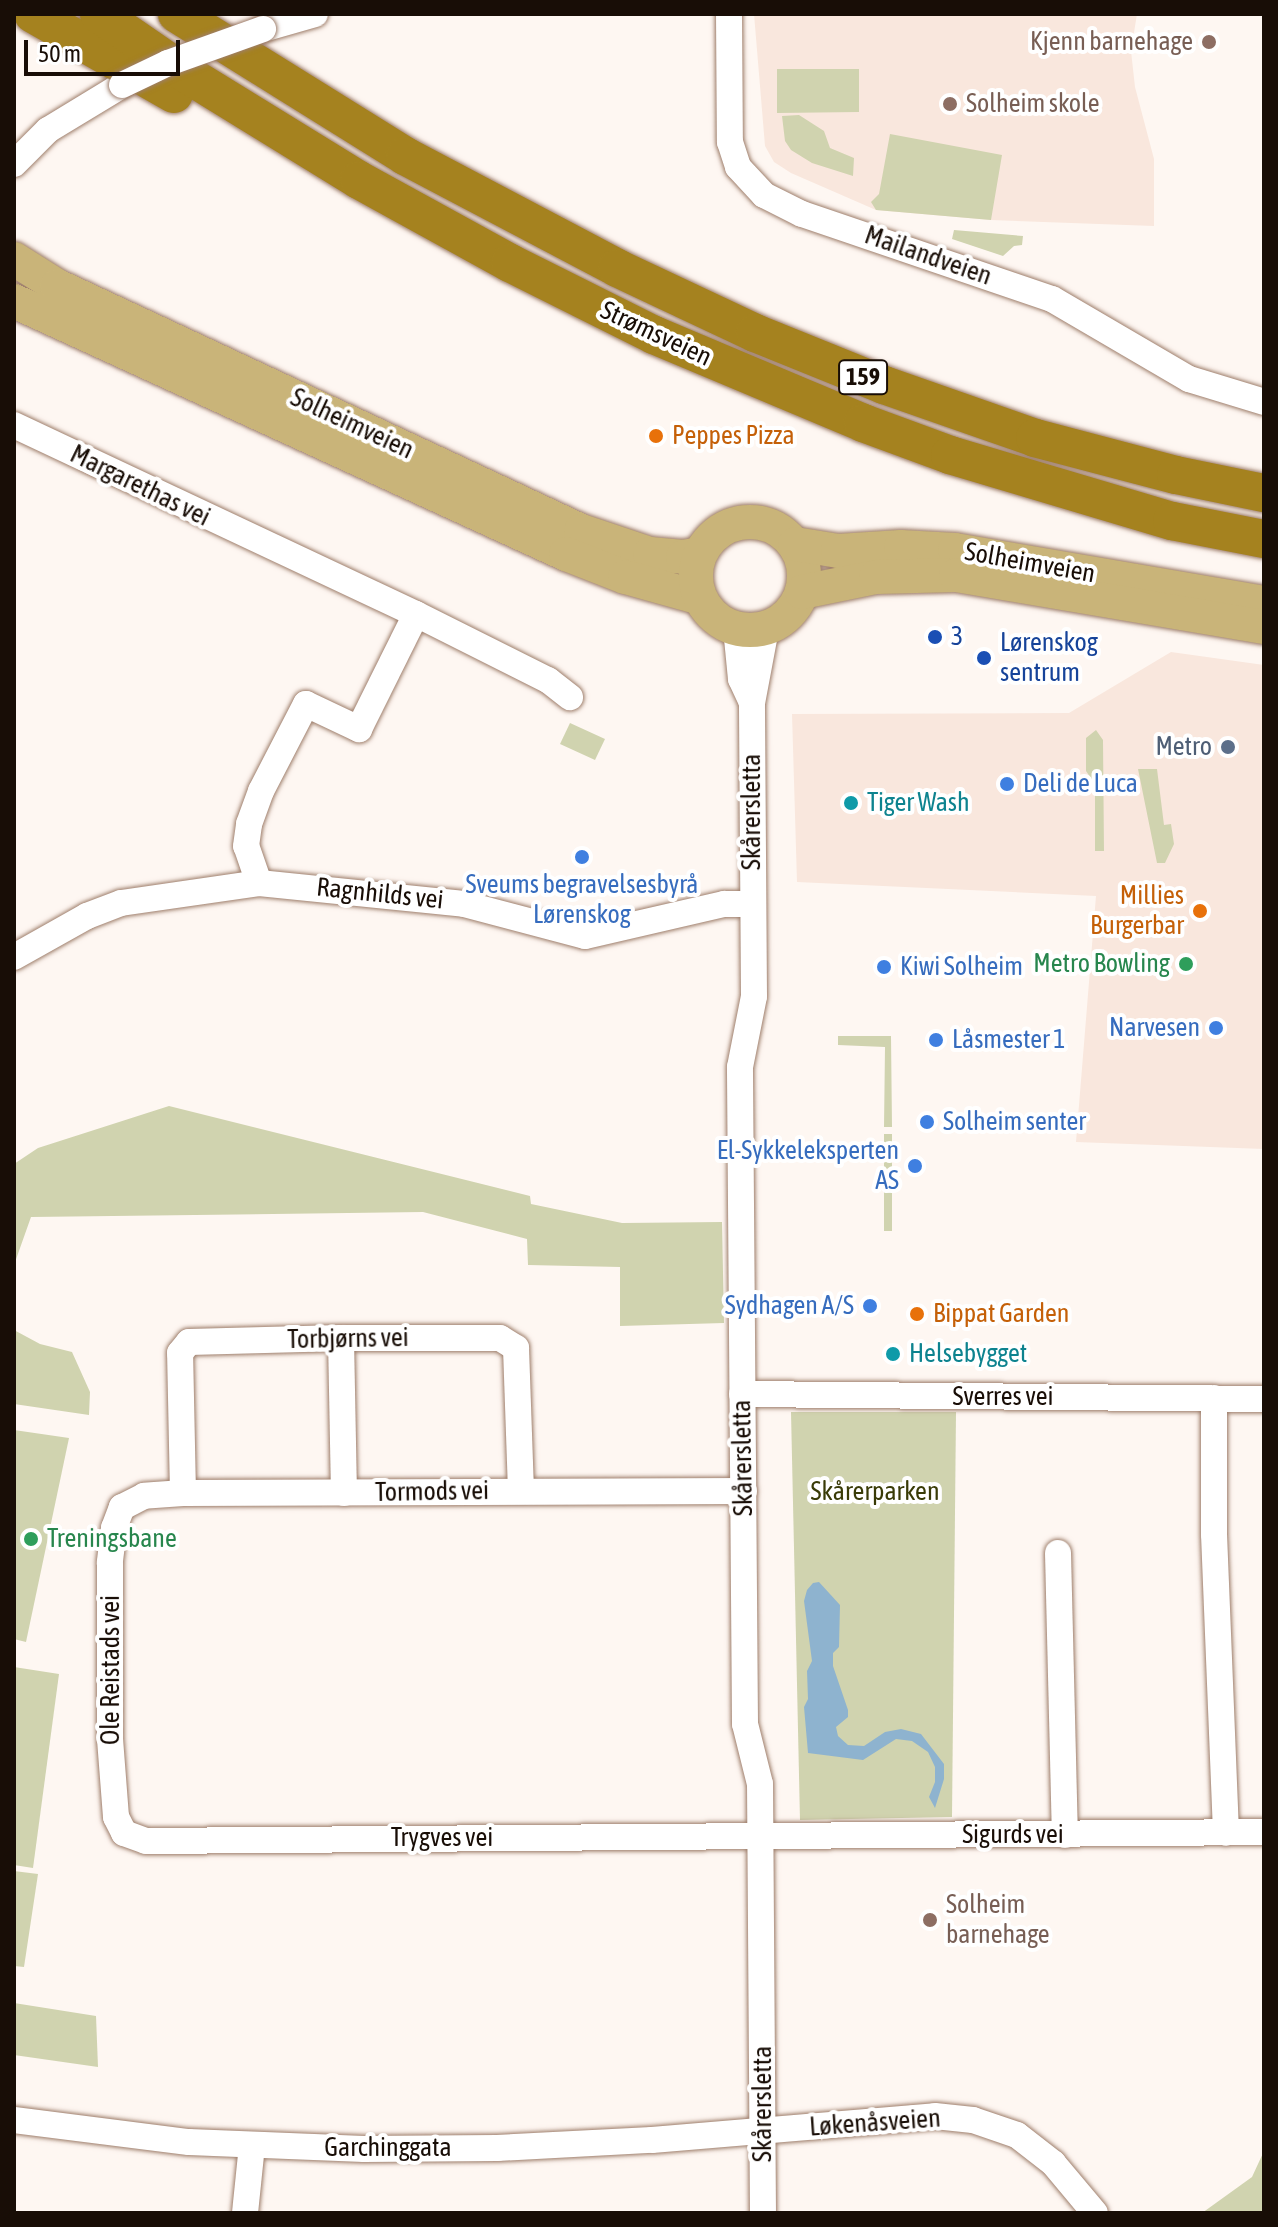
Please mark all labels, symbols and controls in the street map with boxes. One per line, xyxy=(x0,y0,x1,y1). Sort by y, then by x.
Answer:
scale bar xyxy=(28,24,184,74)
place label: Kjenn barnehage xyxy=(1030,26,1193,58)
marker: Kjenn barnehage xyxy=(1200,33,1218,51)
text: 50 m xyxy=(38,40,81,67)
place label: Solheim skole xyxy=(966,88,1099,120)
marker: Solheim skole xyxy=(941,95,959,113)
street label: Mailandveien xyxy=(860,220,996,292)
street label: Strømsveien xyxy=(596,295,716,373)
road number: 159 xyxy=(837,357,889,397)
street label: Solheimveien xyxy=(286,382,418,466)
place label: Peppes Pizza xyxy=(672,420,794,452)
marker: Peppes Pizza xyxy=(647,427,665,445)
street label: Margarethas vei xyxy=(65,439,215,533)
street label: Solheimveien xyxy=(962,536,1098,590)
place label: 3 xyxy=(951,621,963,653)
place label: Lørenskog sentrum xyxy=(1000,627,1098,688)
marker: 3 xyxy=(926,628,944,646)
marker: Lørenskog sentrum xyxy=(975,649,993,667)
place label: Metro xyxy=(1155,731,1212,763)
marker: Metro xyxy=(1219,738,1237,756)
street label: Skårersletta xyxy=(736,754,768,870)
place label: Deli de Luca xyxy=(1023,768,1138,800)
marker: Deli de Luca xyxy=(998,775,1016,793)
place label: Tiger Wash xyxy=(867,787,970,819)
marker: Tiger Wash xyxy=(842,794,860,812)
marker: Sveums begravelsesbyrå Lørenskog xyxy=(573,848,591,866)
place label: Sveums begravelsesbyrå Lørenskog xyxy=(466,869,698,930)
street label: Ragnhilds vei xyxy=(315,872,445,916)
place label: Millies Burgerbar xyxy=(1090,880,1184,942)
marker: Millies Burgerbar xyxy=(1191,902,1209,920)
place label: Metro Bowling xyxy=(1033,948,1170,980)
place label: Kiwi Solheim xyxy=(900,951,1023,983)
marker: Metro Bowling xyxy=(1177,955,1195,973)
marker: Kiwi Solheim xyxy=(875,958,893,976)
place label: Narvesen xyxy=(1109,1012,1200,1044)
marker: Narvesen xyxy=(1207,1019,1225,1037)
place label: Låsmester 1 xyxy=(952,1024,1066,1056)
marker: Låsmester 1 xyxy=(927,1031,945,1049)
place label: Solheim senter xyxy=(943,1106,1086,1138)
marker: Solheim senter xyxy=(918,1113,936,1131)
place label: El-Sykkeleksperten AS xyxy=(717,1135,899,1196)
marker: El-Sykkeleksperten AS xyxy=(906,1157,924,1175)
place label: Sydhagen A/S xyxy=(725,1290,854,1322)
marker: Sydhagen A/S xyxy=(861,1297,879,1315)
place label: Bippat Garden xyxy=(933,1298,1069,1330)
marker: Bippat Garden xyxy=(908,1305,926,1323)
street label: Torbjørns vei xyxy=(287,1322,409,1356)
place label: Helsebygget xyxy=(909,1338,1027,1370)
marker: Helsebygget xyxy=(884,1345,902,1363)
street label: Sverres vei xyxy=(952,1381,1054,1413)
street label: Skårersletta xyxy=(726,1400,760,1516)
street label: Tormods vei xyxy=(375,1475,489,1509)
park label: Skårerparken xyxy=(810,1476,940,1508)
place label: Treningsbane xyxy=(47,1523,177,1555)
marker: Treningsbane xyxy=(22,1530,40,1548)
street label: Ole Reistads vei xyxy=(95,1595,127,1745)
street label: Sigurds vei xyxy=(962,1819,1064,1851)
street label: Trygves vei xyxy=(391,1822,493,1854)
place label: Solheim barnehage xyxy=(946,1889,1050,1950)
marker: Solheim barnehage xyxy=(921,1911,939,1929)
street label: Skårersletta xyxy=(747,2046,779,2162)
street label: Løkenåsveien xyxy=(808,2103,942,2143)
street label: Garchinggata xyxy=(324,2132,452,2164)

